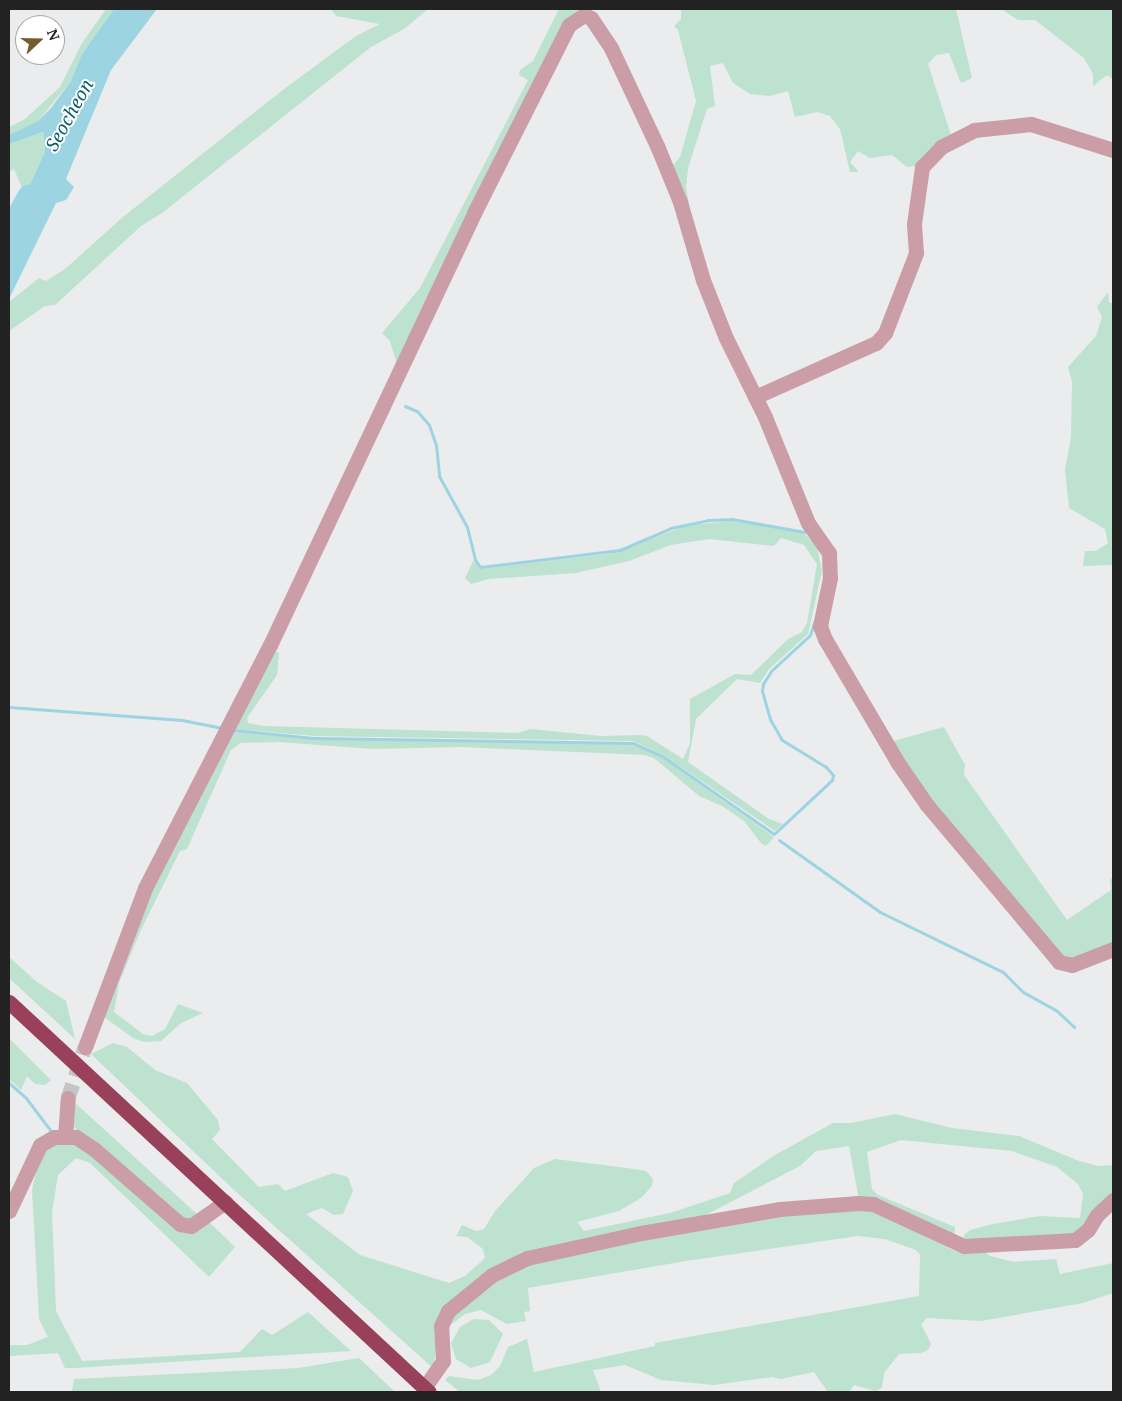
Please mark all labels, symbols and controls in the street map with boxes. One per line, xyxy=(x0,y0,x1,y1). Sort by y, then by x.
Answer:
north arrow xyxy=(15,15,65,65)
text: N xyxy=(43,26,64,43)
water label: Seocheon xyxy=(41,75,97,155)

